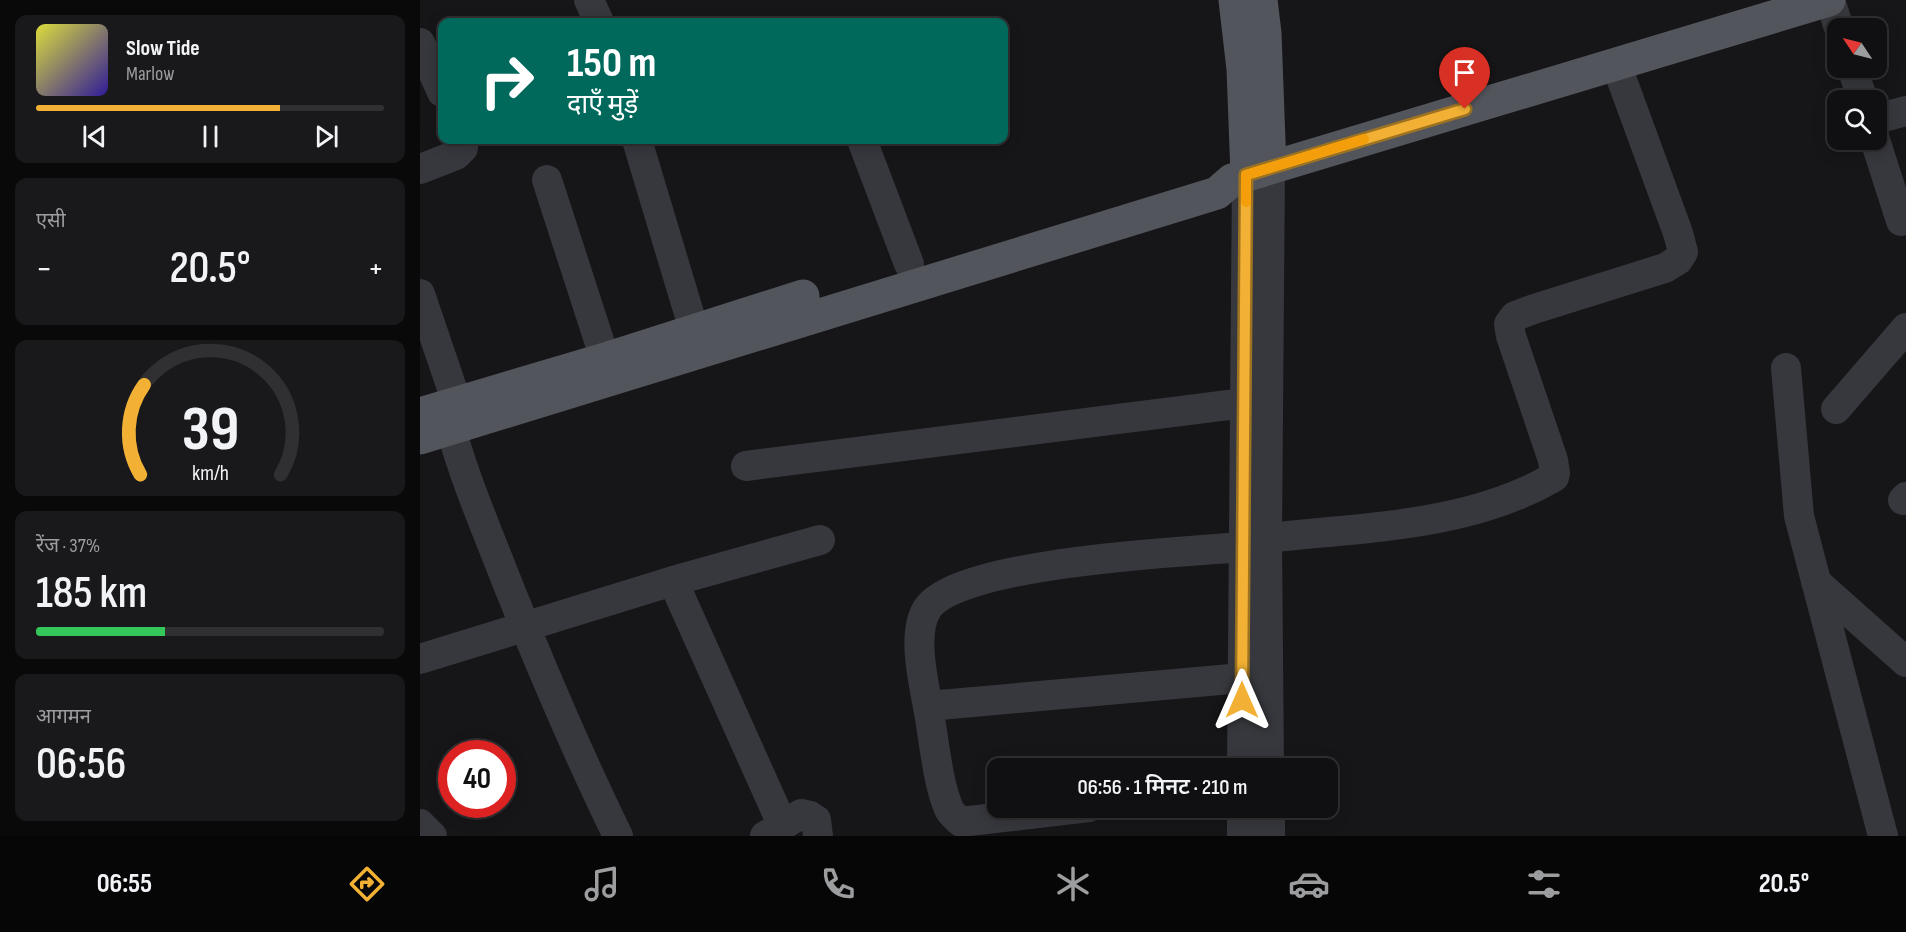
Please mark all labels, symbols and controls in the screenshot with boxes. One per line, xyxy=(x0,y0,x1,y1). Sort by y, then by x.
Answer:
north arrow xyxy=(1827,18,1887,78)
map controls xyxy=(1827,18,1887,150)
text: Slow Tide xyxy=(126,35,200,62)
text: 150 m xyxy=(567,38,656,89)
icon: right xyxy=(468,42,546,120)
pin xyxy=(1439,47,1490,109)
icon: arrive xyxy=(1448,56,1481,89)
text: Marlow xyxy=(126,62,174,86)
text: दाएँ मुड़ें xyxy=(567,89,638,121)
button: search xyxy=(1827,90,1887,150)
icon: previous xyxy=(78,120,111,153)
icon: pause xyxy=(194,120,227,153)
icon: next xyxy=(310,120,343,153)
text: एसी xyxy=(36,209,66,233)
text: 20.5° xyxy=(169,241,251,296)
text: − xyxy=(36,249,52,289)
text: + xyxy=(368,249,384,289)
text: 39 xyxy=(181,393,239,468)
text: km/h xyxy=(191,461,229,486)
text: रेंज · 37% xyxy=(36,534,100,558)
text: 185 km xyxy=(36,566,147,621)
position arrow xyxy=(1210,668,1274,732)
text: आगमन xyxy=(36,705,91,729)
text: 06:56 xyxy=(36,737,126,792)
speed limit sign: 40 xyxy=(438,740,516,818)
text: 06:56 · 1 मिनट · 210 m xyxy=(1078,774,1247,801)
icon: directions xyxy=(346,863,388,905)
icon: music xyxy=(581,863,623,905)
icon: phone xyxy=(817,863,859,905)
icon: climate xyxy=(1052,863,1094,905)
icon: car xyxy=(1288,863,1330,905)
icon: filters xyxy=(1523,863,1565,905)
text: 06:55 xyxy=(97,868,152,900)
text: 20.5° xyxy=(1759,868,1809,900)

